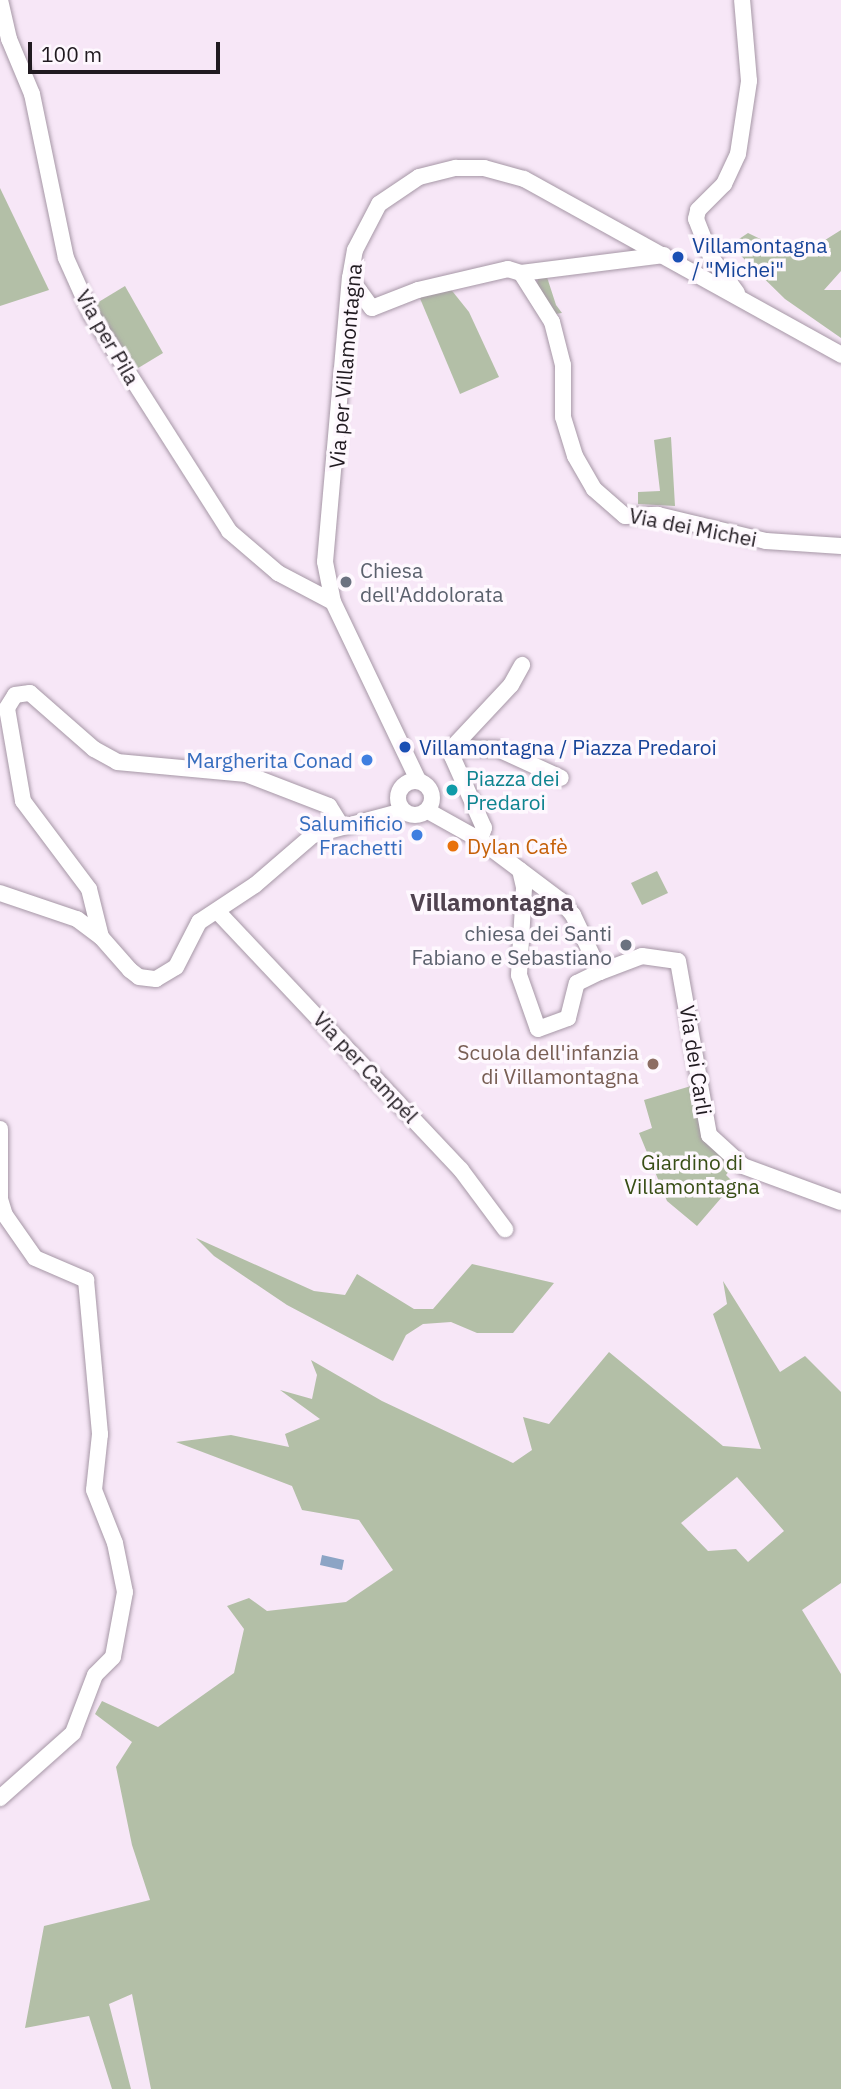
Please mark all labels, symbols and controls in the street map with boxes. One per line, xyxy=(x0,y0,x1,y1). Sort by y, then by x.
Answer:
scale bar xyxy=(32,28,224,72)
text: 100 m xyxy=(41,40,102,68)
place label: Villamontagna / "Michei" xyxy=(692,232,827,282)
marker: Villamontagna / "Michei" xyxy=(670,249,686,265)
street label: Via per Villamontagna xyxy=(323,262,367,470)
street label: Via per Pila xyxy=(71,285,145,389)
street label: Via dei Michei xyxy=(627,502,759,552)
place label: Chiesa dell'Addolorata xyxy=(360,557,504,607)
marker: Chiesa dell'Addolorata xyxy=(338,574,354,590)
place label: Villamontagna / Piazza Predaroi xyxy=(419,734,717,760)
marker: Villamontagna / Piazza Predaroi xyxy=(397,739,413,755)
place label: Margherita Conad xyxy=(186,747,353,773)
marker: Margherita Conad xyxy=(359,752,375,768)
place label: Piazza dei Predaroi xyxy=(466,765,560,815)
marker: Piazza dei Predaroi xyxy=(444,782,460,798)
place label: Salumificio Frachetti xyxy=(299,810,403,860)
marker: Salumificio Frachetti xyxy=(409,827,425,843)
place label: Dylan Cafè xyxy=(467,833,568,859)
marker: Dylan Cafè xyxy=(445,838,461,854)
district label: Villamontagna xyxy=(410,889,574,917)
place label: chiesa dei Santi Fabiano e Sebastiano xyxy=(411,920,612,970)
marker: chiesa dei Santi Fabiano e Sebastiano xyxy=(618,937,634,953)
street label: Via dei Carli xyxy=(675,1003,717,1117)
street label: Via per Campél xyxy=(308,1006,424,1128)
place label: Scuola dell'infanzia di Villamontagna xyxy=(457,1039,639,1089)
marker: Scuola dell'infanzia di Villamontagna xyxy=(645,1056,661,1072)
park label: Giardino di Villamontagna xyxy=(624,1149,760,1199)

